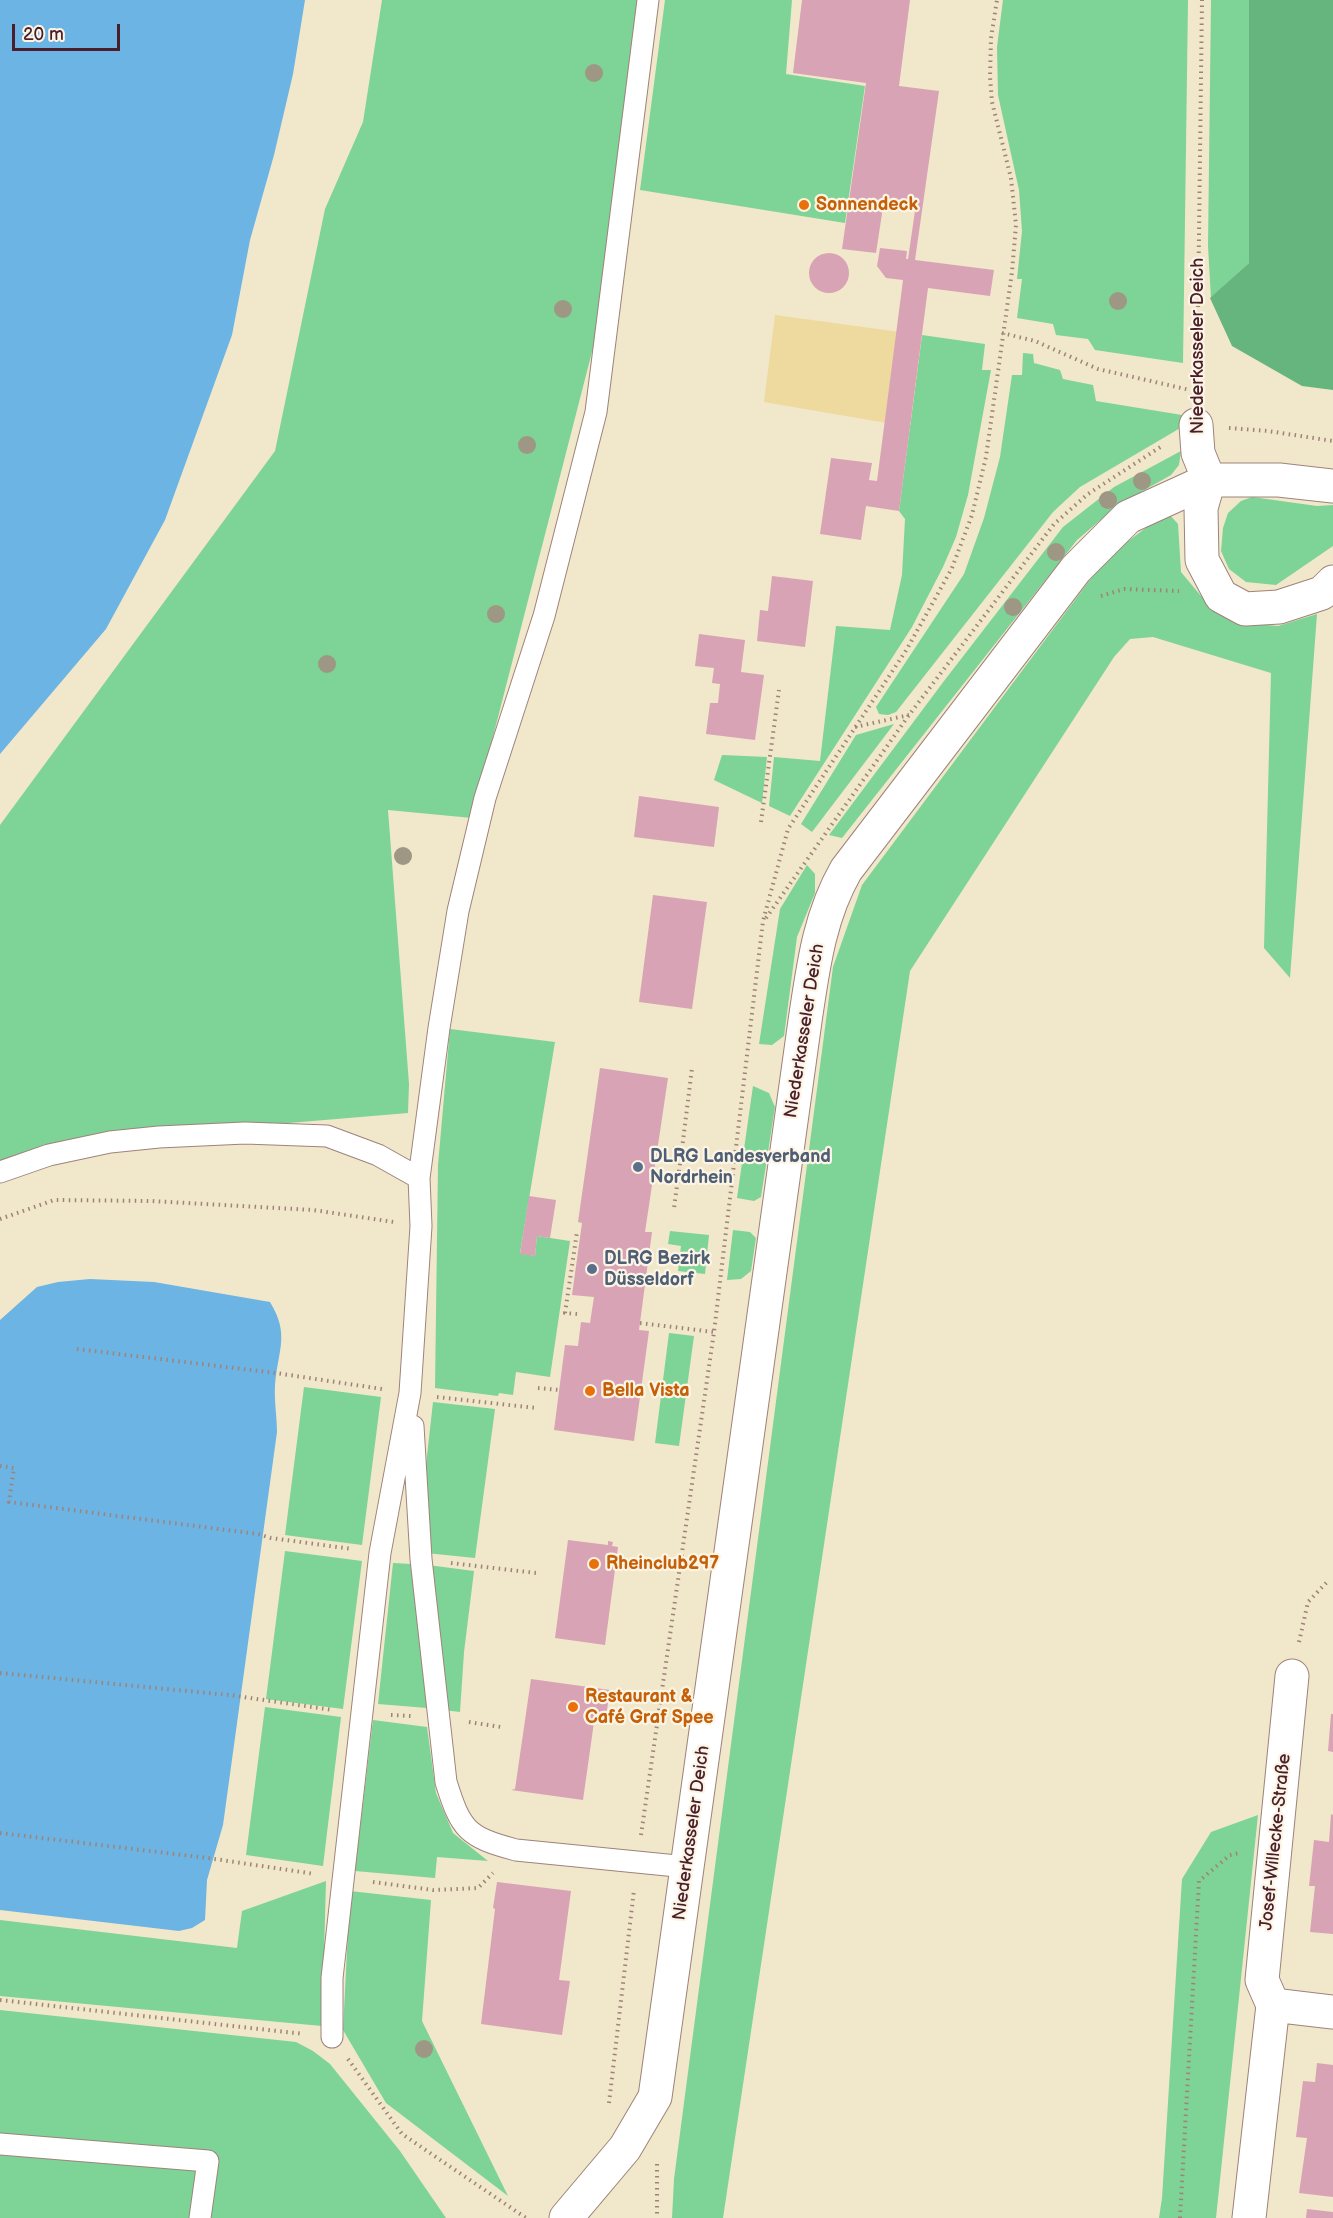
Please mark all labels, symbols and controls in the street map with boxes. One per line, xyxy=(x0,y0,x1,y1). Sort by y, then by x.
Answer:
scale bar xyxy=(15,12,123,50)
text: 20 m xyxy=(23,24,64,45)
place label: Sonnendeck xyxy=(816,194,918,216)
marker: Sonnendeck xyxy=(797,198,811,212)
street label: Niederkasseler Deich xyxy=(1187,258,1209,434)
street label: Niederkasseler Deich xyxy=(781,942,829,1120)
place label: DLRG Landesverband Nordrhein xyxy=(650,1146,831,1188)
marker: DLRG Landesverband Nordrhein xyxy=(631,1160,645,1174)
place label: DLRG Bezirk Düsseldorf xyxy=(604,1248,710,1290)
marker: DLRG Bezirk Düsseldorf xyxy=(585,1262,599,1276)
place label: Bella Vista xyxy=(602,1380,689,1402)
marker: Bella Vista xyxy=(583,1384,597,1398)
place label: Rheinclub297 xyxy=(606,1553,719,1575)
marker: Rheinclub297 xyxy=(587,1557,601,1571)
place label: Restaurant & Café Graf Spee xyxy=(585,1686,714,1728)
marker: Restaurant & Café Graf Spee xyxy=(566,1700,580,1714)
street label: Niederkasseler Deich xyxy=(669,1744,715,1922)
street label: Josef-Willecke-Straße xyxy=(1256,1753,1296,1931)

